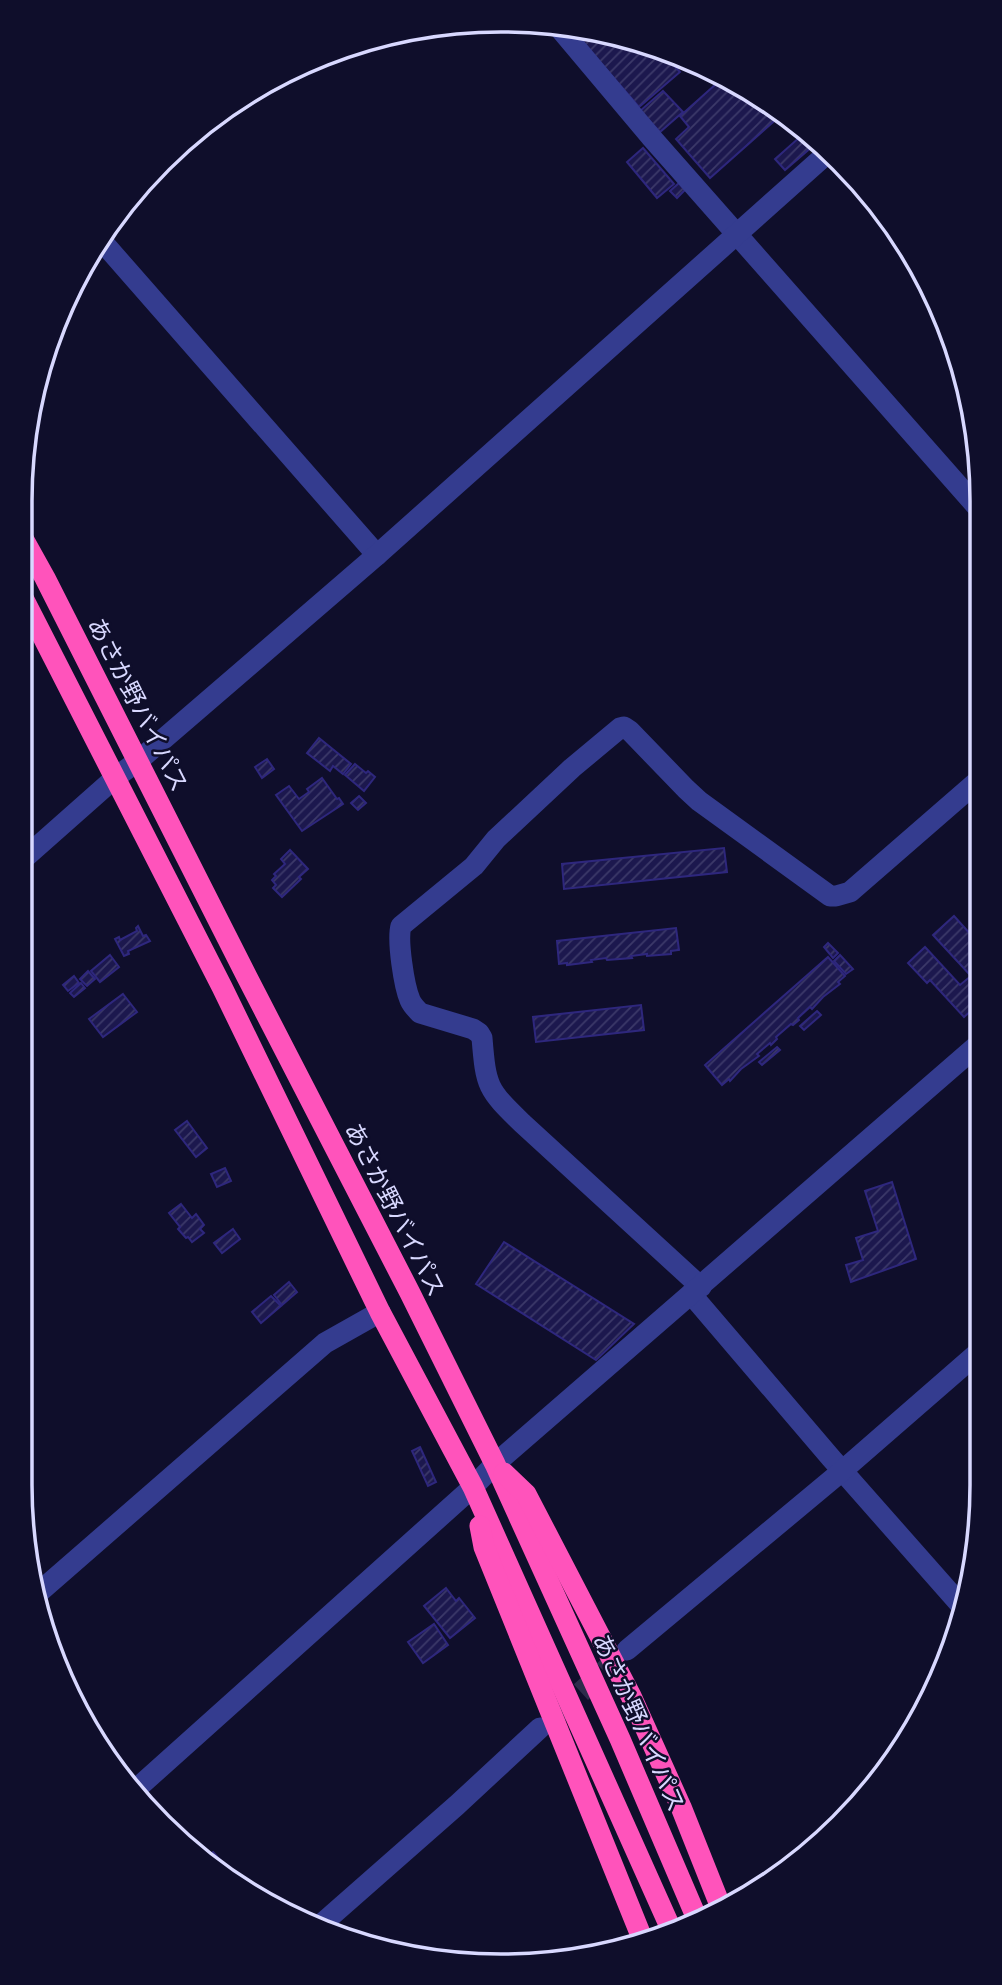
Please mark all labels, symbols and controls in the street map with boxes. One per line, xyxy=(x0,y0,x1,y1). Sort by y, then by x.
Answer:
street label: あさか野バイパス xyxy=(83,612,195,796)
street label: あさか野バイパス xyxy=(340,1117,452,1301)
street label: あさか野バイパス xyxy=(588,1629,692,1815)

